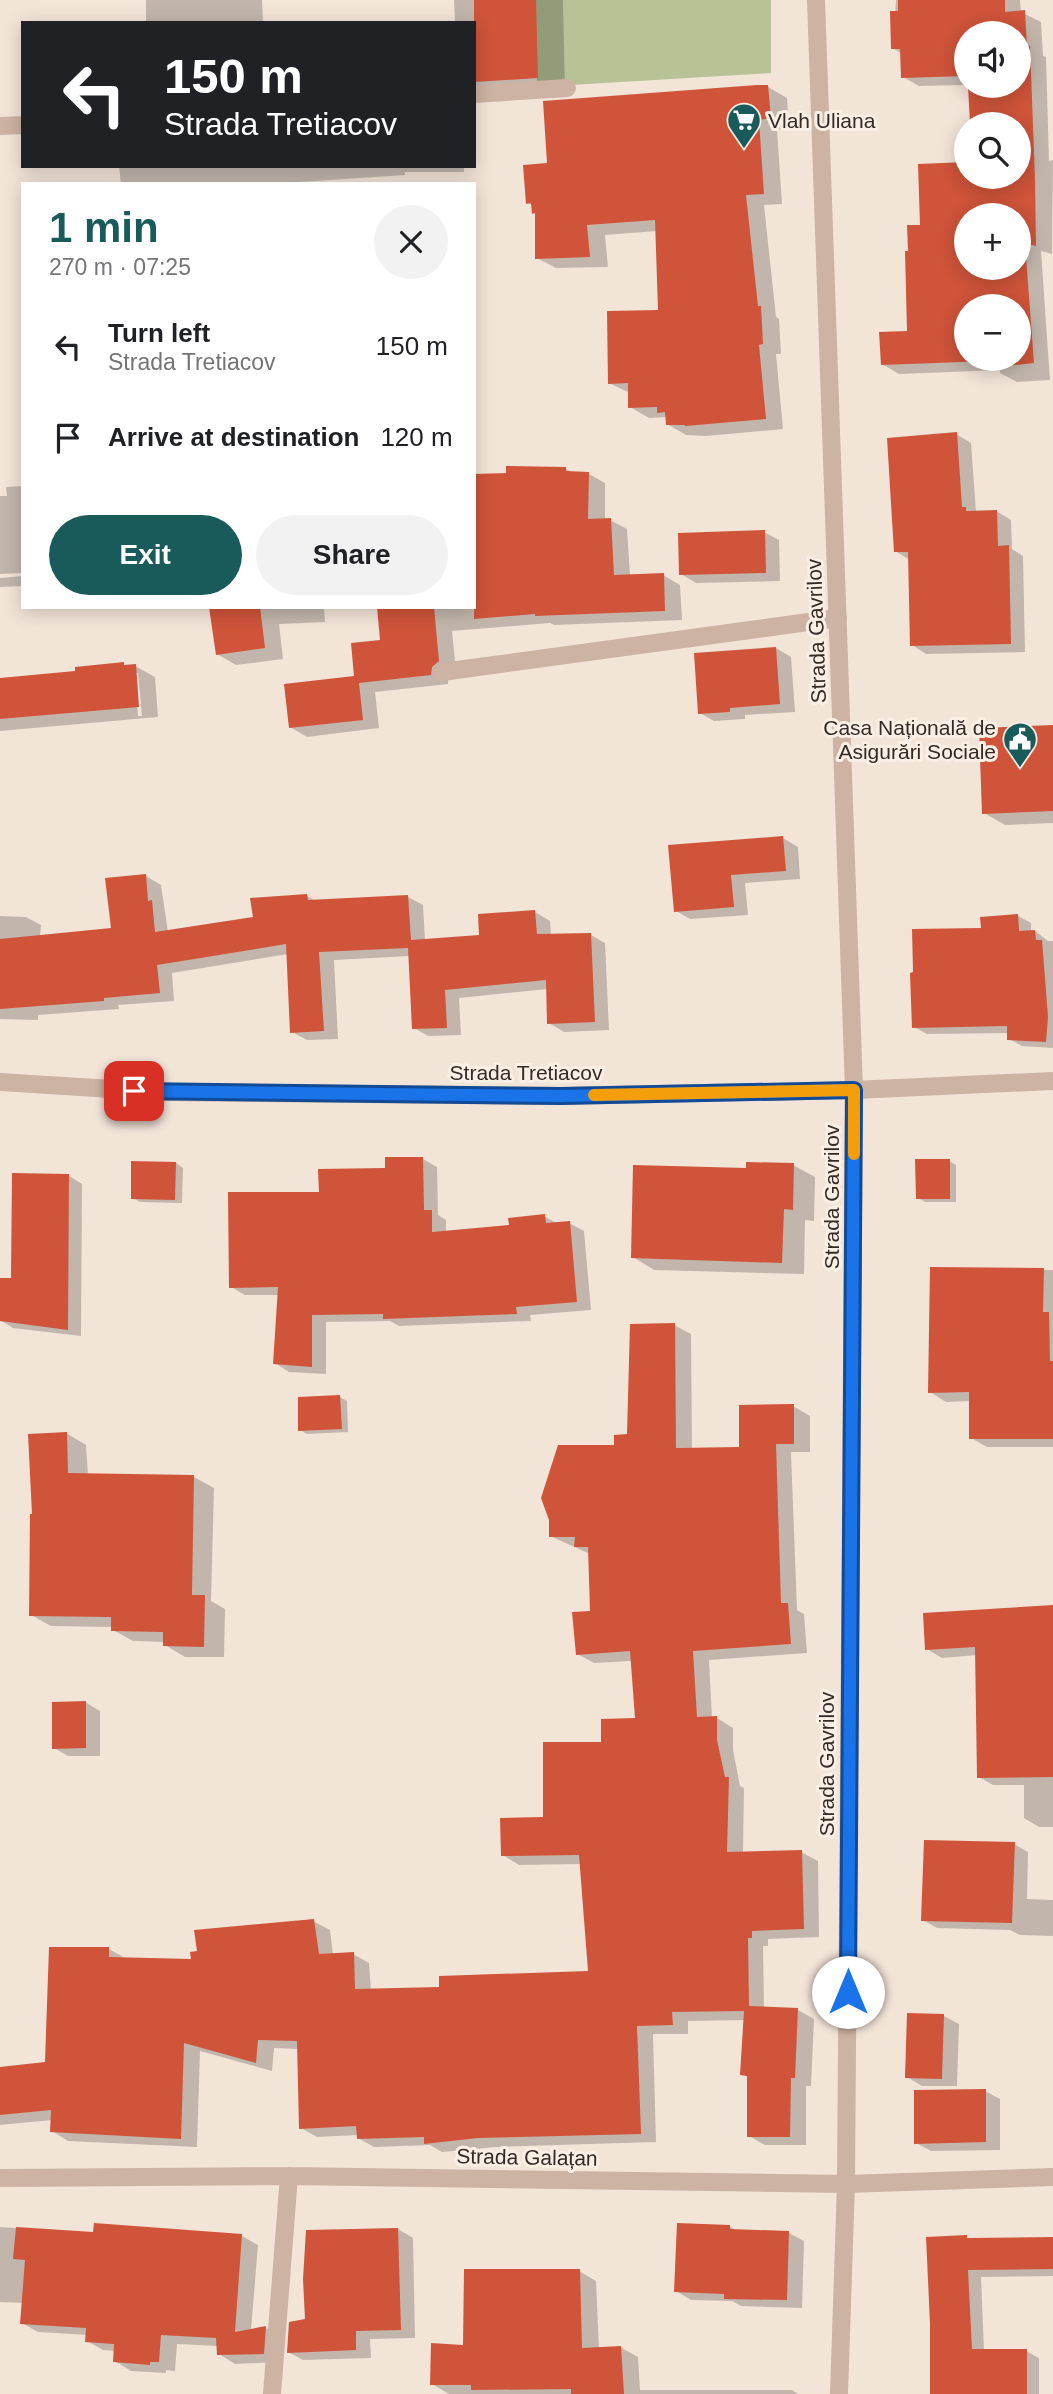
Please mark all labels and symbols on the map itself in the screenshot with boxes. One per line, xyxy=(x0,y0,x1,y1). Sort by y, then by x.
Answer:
supermarket icon: Vlah Uliana xyxy=(725,101,763,150)
place label: Vlah Uliana xyxy=(768,109,876,132)
street label: Strada Gavrilov xyxy=(802,558,830,704)
place label: Casa Națională de Asigurări Sociale xyxy=(823,716,996,763)
public building icon: Casa Națională de Asigurări Sociale xyxy=(1001,720,1039,769)
pin xyxy=(104,1061,164,1121)
street label: Strada Tretiacov xyxy=(450,1061,603,1084)
street label: Strada Gavrilov xyxy=(820,1124,843,1269)
street label: Strada Gavrilov xyxy=(815,1691,838,1836)
position arrow xyxy=(811,1955,885,2029)
street label: Strada Galațan xyxy=(456,2144,598,2170)

